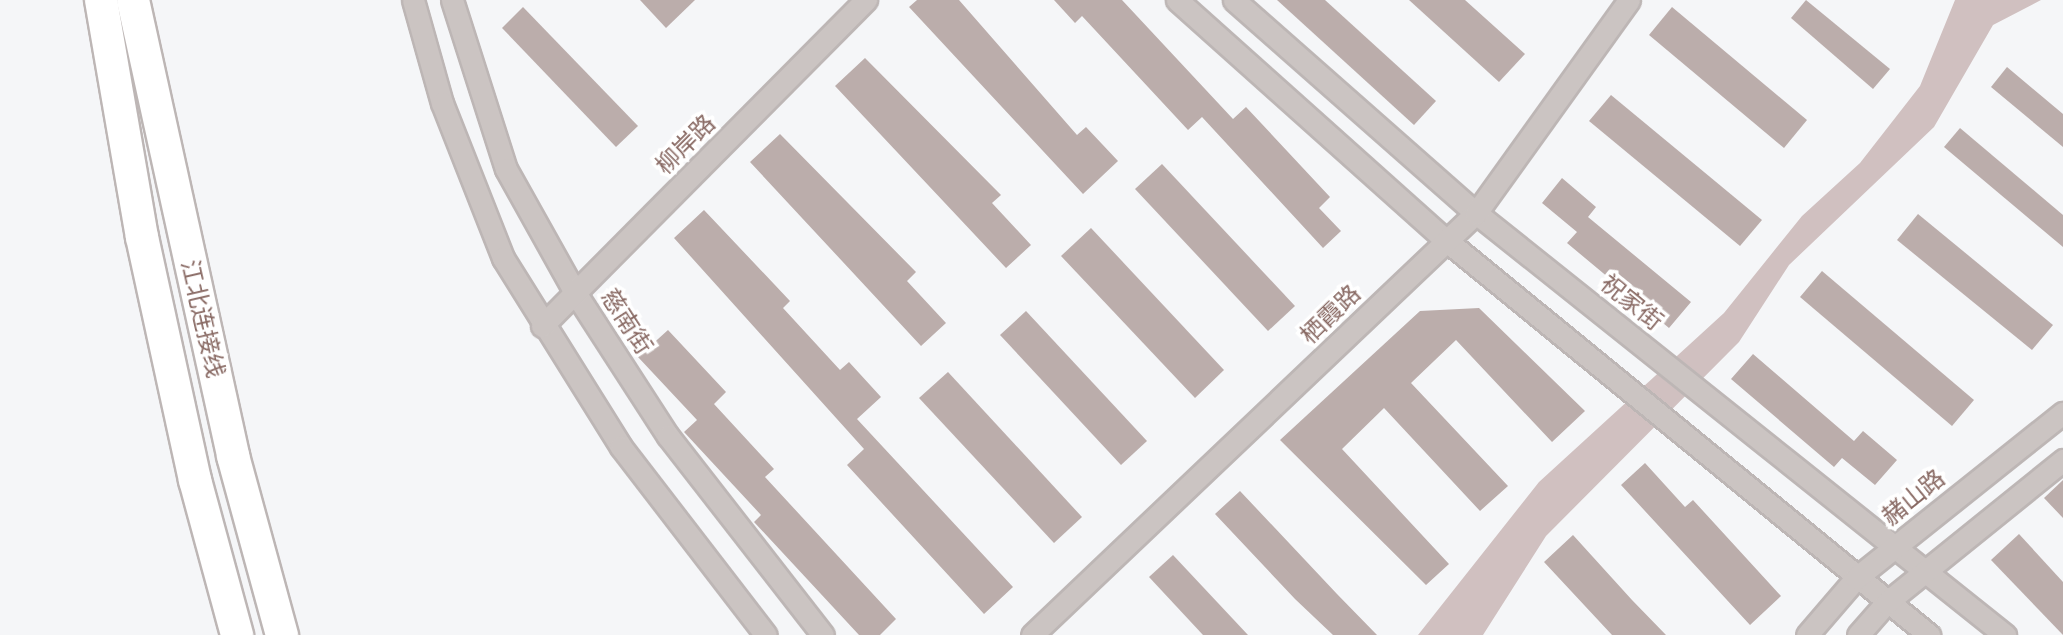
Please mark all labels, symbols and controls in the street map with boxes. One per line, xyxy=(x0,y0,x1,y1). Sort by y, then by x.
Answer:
street label: 柳岸路 xyxy=(650,109,722,181)
street label: 江北连接线 xyxy=(174,257,230,381)
street label: 祝家街 xyxy=(1594,269,1668,337)
street label: 栖霞路 xyxy=(1295,280,1367,350)
street label: 慈南街 xyxy=(594,284,658,360)
street label: 赭山路 xyxy=(1877,464,1951,532)

